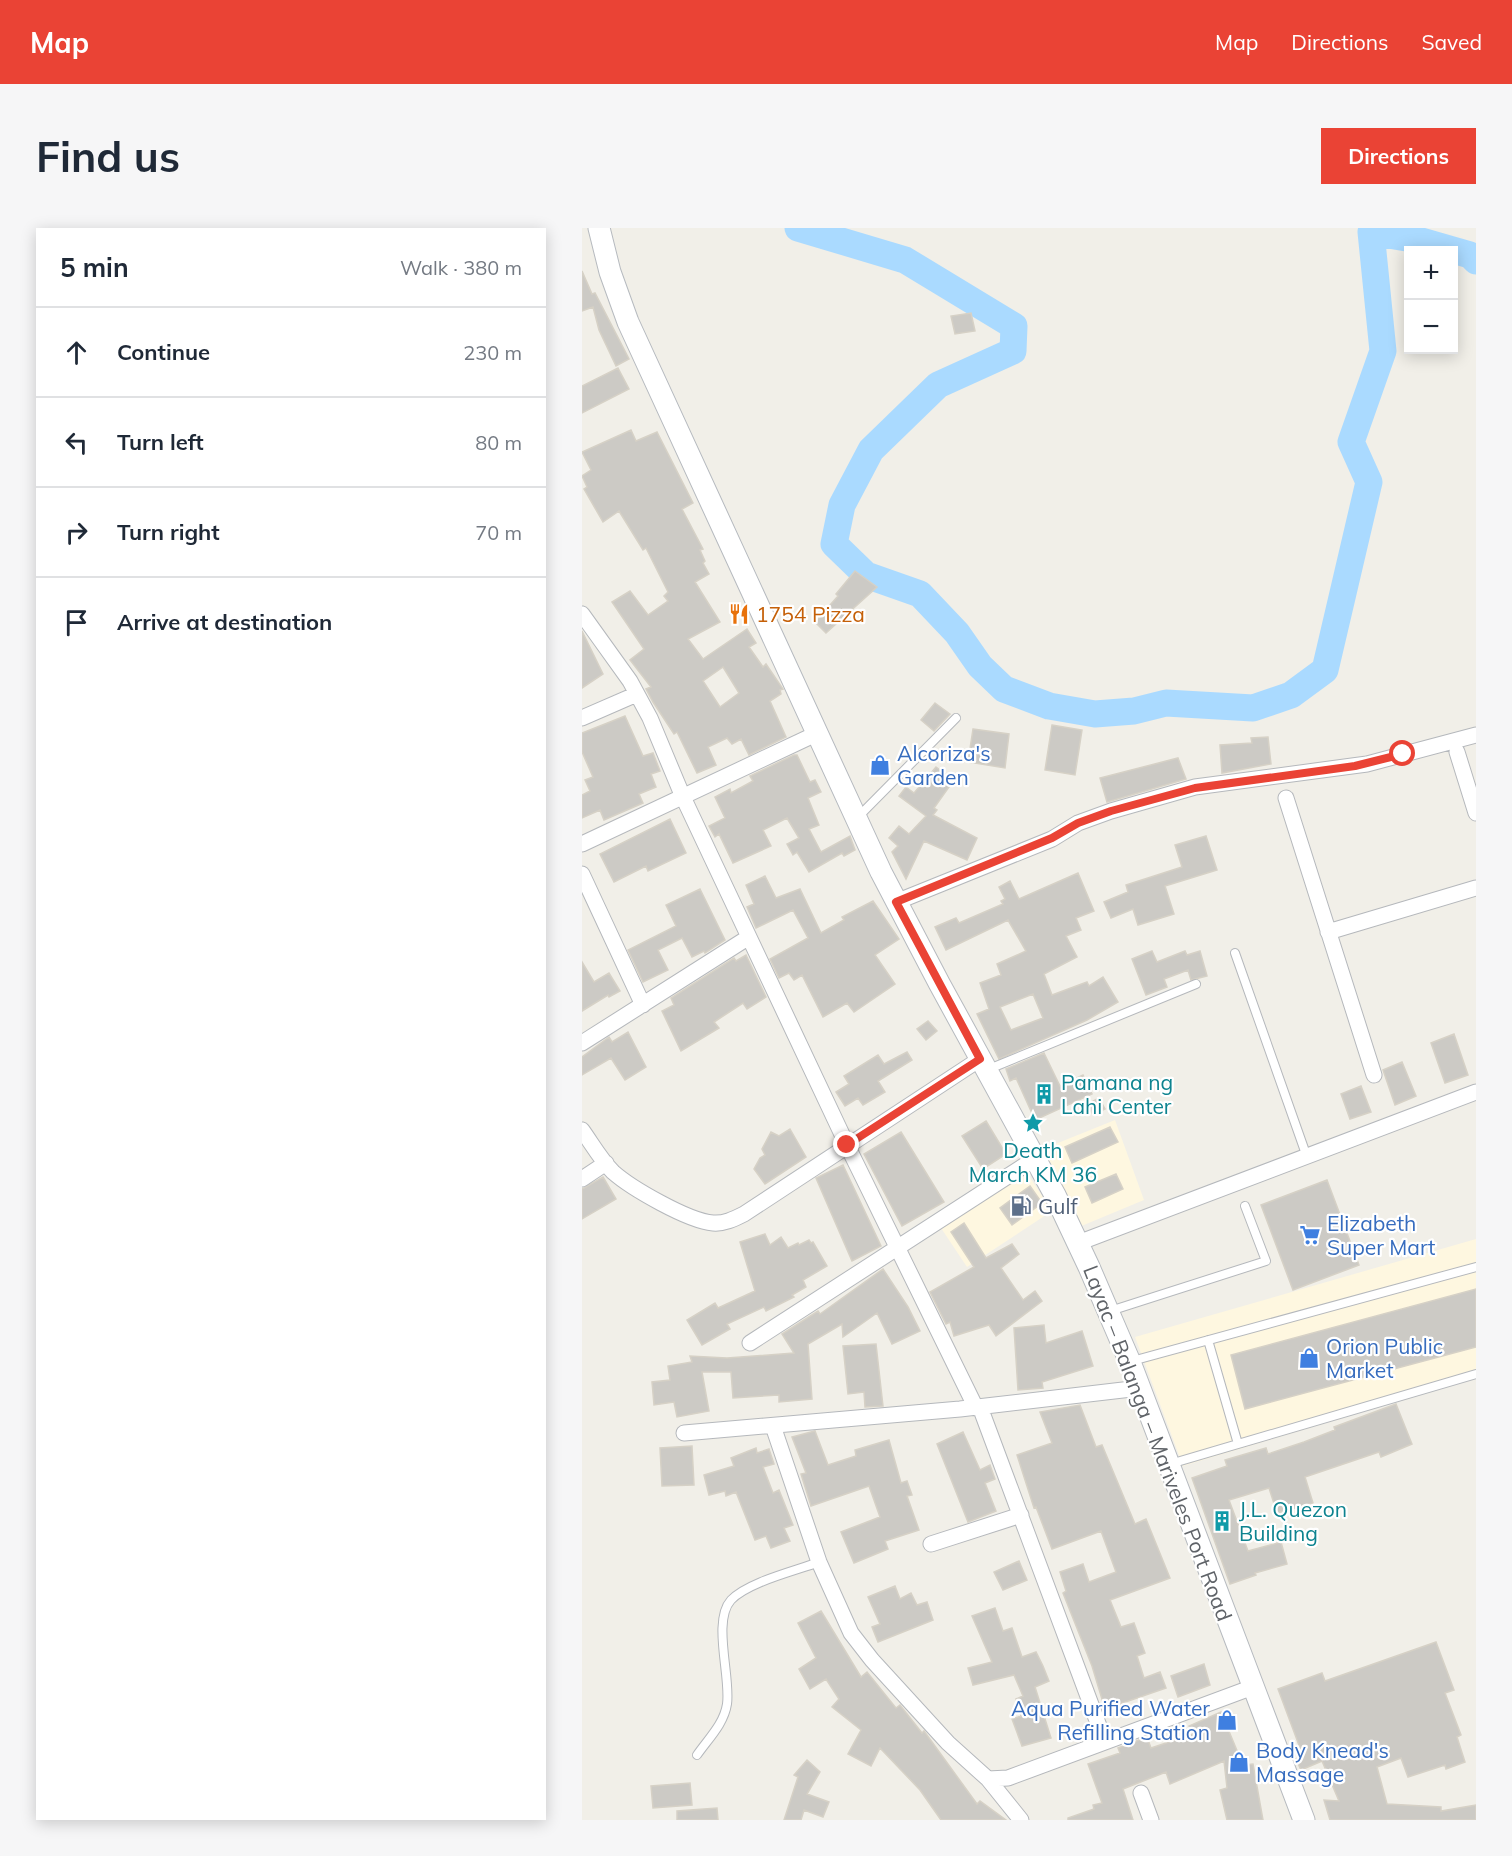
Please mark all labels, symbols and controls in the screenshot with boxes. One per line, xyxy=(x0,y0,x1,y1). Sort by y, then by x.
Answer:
text: Map xyxy=(30,25,89,60)
text: Map xyxy=(1215,29,1258,55)
text: Directions xyxy=(1291,29,1388,55)
text: Saved xyxy=(1421,29,1482,55)
button: Directions xyxy=(1321,128,1476,184)
text: Find us xyxy=(36,130,180,183)
map controls xyxy=(1404,246,1458,354)
button: + xyxy=(1404,246,1458,300)
text: 5 min xyxy=(60,251,129,284)
text: Walk · 380 m xyxy=(400,255,522,280)
button: − xyxy=(1404,300,1458,354)
icon: ahead xyxy=(60,336,93,369)
text: Continue xyxy=(117,338,210,366)
text: 230 m xyxy=(463,340,522,365)
icon: left xyxy=(60,426,93,459)
text: Turn left xyxy=(117,428,204,456)
text: 80 m xyxy=(475,430,522,455)
icon: right xyxy=(60,516,93,549)
text: Turn right xyxy=(117,518,220,546)
text: 70 m xyxy=(475,520,522,545)
place label: 1754 Pizza xyxy=(756,601,865,627)
restaurant icon: 1754 Pizza xyxy=(727,602,751,626)
icon: arrive xyxy=(60,606,93,639)
text: Arrive at destination xyxy=(117,608,332,636)
place label: Alcoriza's Garden xyxy=(897,740,991,790)
route start xyxy=(1389,740,1415,766)
shop icon: Alcoriza's Garden xyxy=(868,753,892,777)
place label: Pamana ng Lahi Center xyxy=(1061,1069,1173,1119)
building icon: Pamana ng Lahi Center xyxy=(1032,1082,1056,1106)
place icon: Death March KM 36 xyxy=(1021,1111,1045,1135)
route end xyxy=(833,1131,859,1157)
place label: Death March KM 36 xyxy=(969,1137,1097,1187)
place label: Gulf xyxy=(1038,1193,1078,1219)
fuel station icon: Gulf xyxy=(1009,1194,1033,1218)
place label: Elizabeth Super Mart xyxy=(1327,1210,1435,1260)
supermarket icon: Elizabeth Super Mart xyxy=(1298,1223,1322,1247)
street label: Layac – Balanga – Mariveles Port Road xyxy=(1078,1262,1238,1624)
place label: Orion Public Market xyxy=(1326,1333,1443,1383)
shop icon: Orion Public Market xyxy=(1297,1346,1321,1370)
place label: J.L. Quezon Building xyxy=(1239,1496,1347,1546)
building icon: J.L. Quezon Building xyxy=(1210,1509,1234,1533)
place label: Aqua Purified Water Refilling Station xyxy=(1011,1695,1210,1745)
shop icon: Aqua Purified Water Refilling Station xyxy=(1215,1708,1239,1732)
place label: Body Knead's Massage xyxy=(1256,1737,1389,1787)
shop icon: Body Knead's Massage xyxy=(1227,1750,1251,1774)

